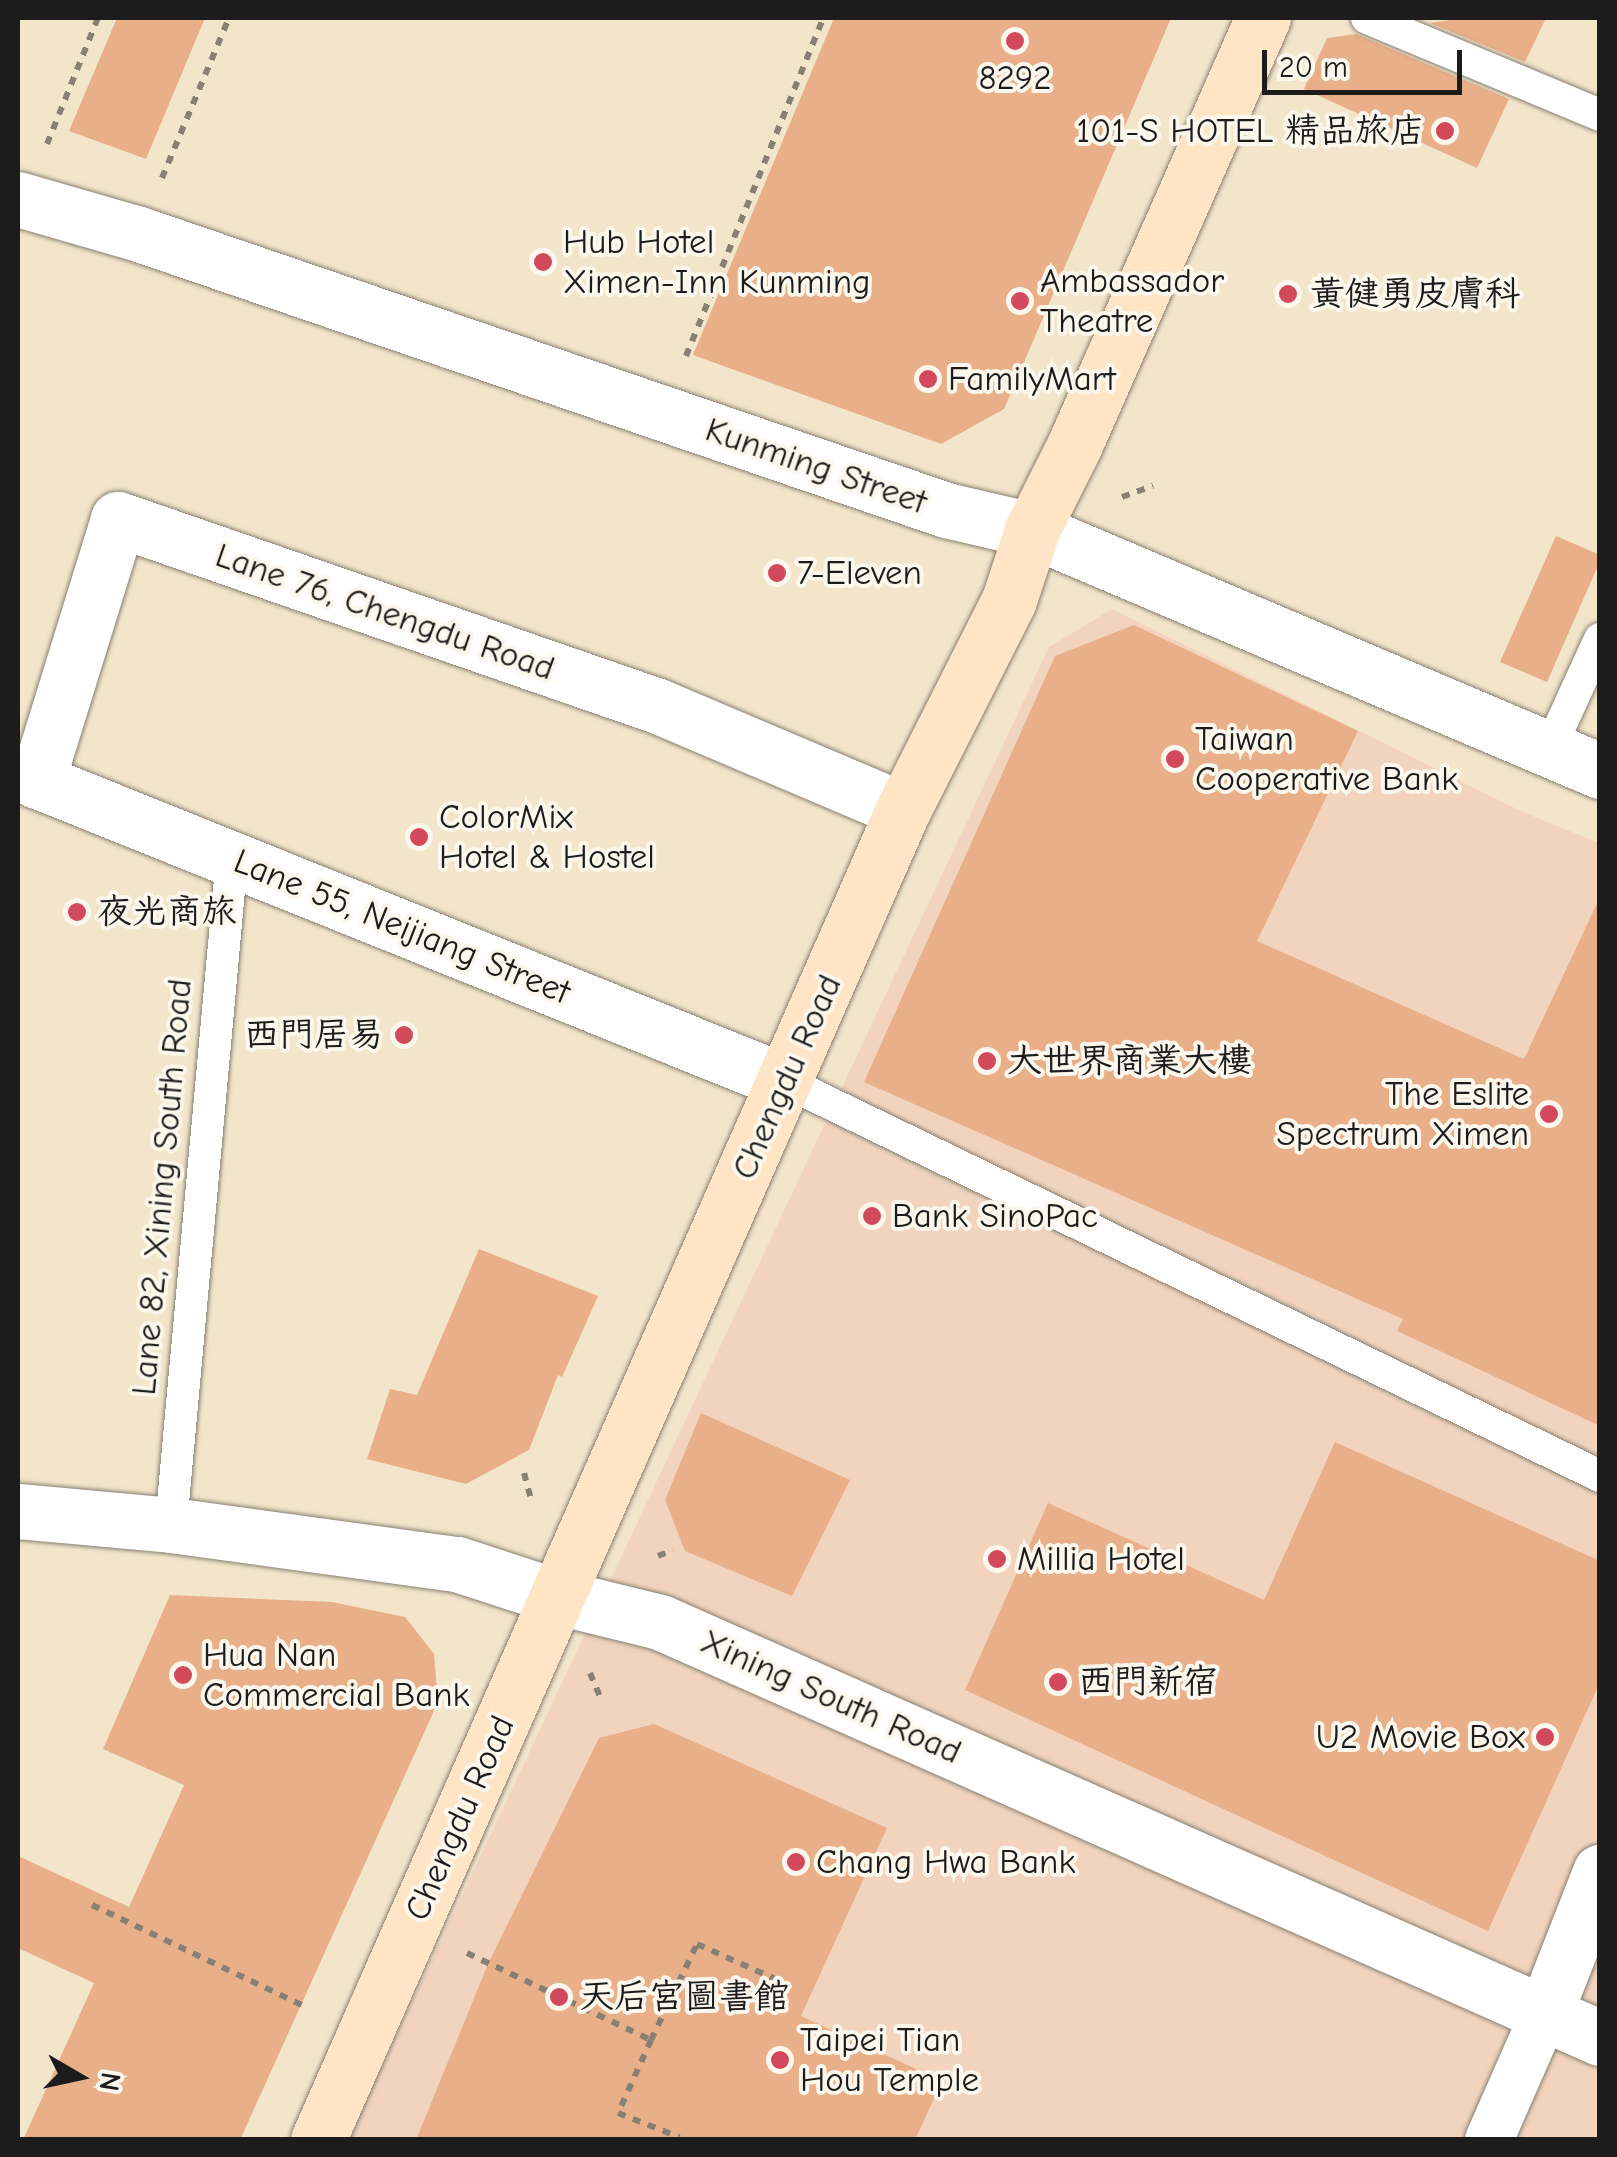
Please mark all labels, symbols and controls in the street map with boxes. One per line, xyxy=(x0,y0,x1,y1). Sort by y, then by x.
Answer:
marker: 8292 xyxy=(1004,30,1026,52)
scale bar xyxy=(1267,30,1467,92)
text: 20 m xyxy=(1279,50,1348,85)
place label: 8292 xyxy=(978,57,1052,99)
place label: 101-S HOTEL 精品旅店 xyxy=(1076,110,1425,152)
marker: 101-S HOTEL 精品旅店 xyxy=(1434,120,1456,142)
place label: Hub Hotel Ximen-Inn Kunming xyxy=(563,221,871,303)
marker: Hub Hotel Ximen-Inn Kunming xyxy=(532,251,554,273)
place label: Ambassador Theatre xyxy=(1040,260,1224,342)
place label: 黃健勇皮膚科 xyxy=(1310,273,1520,315)
marker: 黃健勇皮膚科 xyxy=(1275,281,1301,307)
marker: Ambassador Theatre xyxy=(1009,290,1031,312)
place label: FamilyMart xyxy=(948,358,1116,400)
marker: FamilyMart xyxy=(917,368,939,390)
street label: Kunming Street xyxy=(700,409,932,523)
street label: Lane 76, Chengdu Road xyxy=(210,534,560,690)
place label: 7-Eleven xyxy=(797,552,922,594)
marker: 7-Eleven xyxy=(766,562,788,584)
place label: Taiwan Cooperative Bank xyxy=(1195,718,1458,800)
marker: Taiwan Cooperative Bank xyxy=(1164,748,1186,770)
place label: ColorMix Hotel & Hostel xyxy=(439,796,655,878)
marker: ColorMix Hotel & Hostel xyxy=(408,826,430,848)
street label: Lane 55, Neijiang Street xyxy=(228,840,576,1014)
place label: 夜光商旅 xyxy=(97,891,237,933)
marker: 夜光商旅 xyxy=(66,901,88,923)
street label: Chengdu Road xyxy=(723,968,851,1186)
street label: Lane 82, Xining South Road xyxy=(123,977,201,1397)
place label: 西門居易 xyxy=(244,1014,384,1056)
marker: 西門居易 xyxy=(393,1024,415,1046)
place label: 大世界商業大樓 xyxy=(1007,1040,1252,1082)
marker: 大世界商業大樓 xyxy=(976,1050,998,1072)
place label: The Eslite Spectrum Ximen xyxy=(1277,1073,1529,1155)
marker: The Eslite Spectrum Ximen xyxy=(1538,1103,1560,1125)
place label: Bank SinoPac xyxy=(892,1195,1098,1237)
marker: Bank SinoPac xyxy=(861,1205,883,1227)
place label: Millia Hotel xyxy=(1017,1538,1185,1580)
marker: Millia Hotel xyxy=(986,1548,1008,1570)
street label: Xining South Road xyxy=(694,1621,968,1773)
place label: Hua Nan Commercial Bank xyxy=(203,1634,470,1716)
place label: 西門新宿 xyxy=(1078,1661,1218,1703)
marker: Hua Nan Commercial Bank xyxy=(172,1664,194,1686)
marker: 西門新宿 xyxy=(1047,1671,1069,1693)
street label: Chengdu Road xyxy=(396,1709,524,1927)
place label: U2 Movie Box xyxy=(1316,1716,1525,1758)
marker: U2 Movie Box xyxy=(1534,1726,1556,1748)
place label: Chang Hwa Bank xyxy=(816,1841,1075,1883)
marker: Chang Hwa Bank xyxy=(785,1851,807,1873)
place label: 天后宮圖書館 xyxy=(579,1976,789,2018)
marker: 天后宮圖書館 xyxy=(548,1986,570,2008)
place label: Taipei Tian Hou Temple xyxy=(800,2019,979,2101)
north arrow xyxy=(30,2027,130,2127)
marker: Taipei Tian Hou Temple xyxy=(769,2049,791,2071)
text: N xyxy=(92,2070,127,2093)

